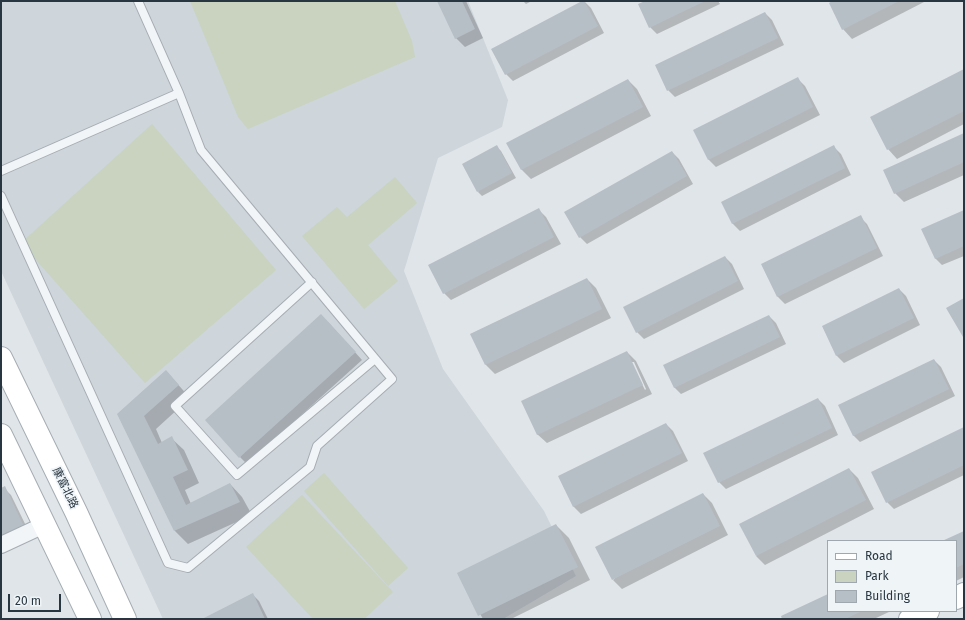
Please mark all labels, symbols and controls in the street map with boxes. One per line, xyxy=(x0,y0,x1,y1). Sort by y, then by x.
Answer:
street label: 康富北路 xyxy=(49,465,81,511)
legend xyxy=(827,540,957,612)
text: Road xyxy=(865,549,893,563)
text: Park xyxy=(865,569,889,583)
scale bar xyxy=(10,586,63,612)
text: Building xyxy=(865,589,910,603)
text: 20 m xyxy=(15,594,41,608)

